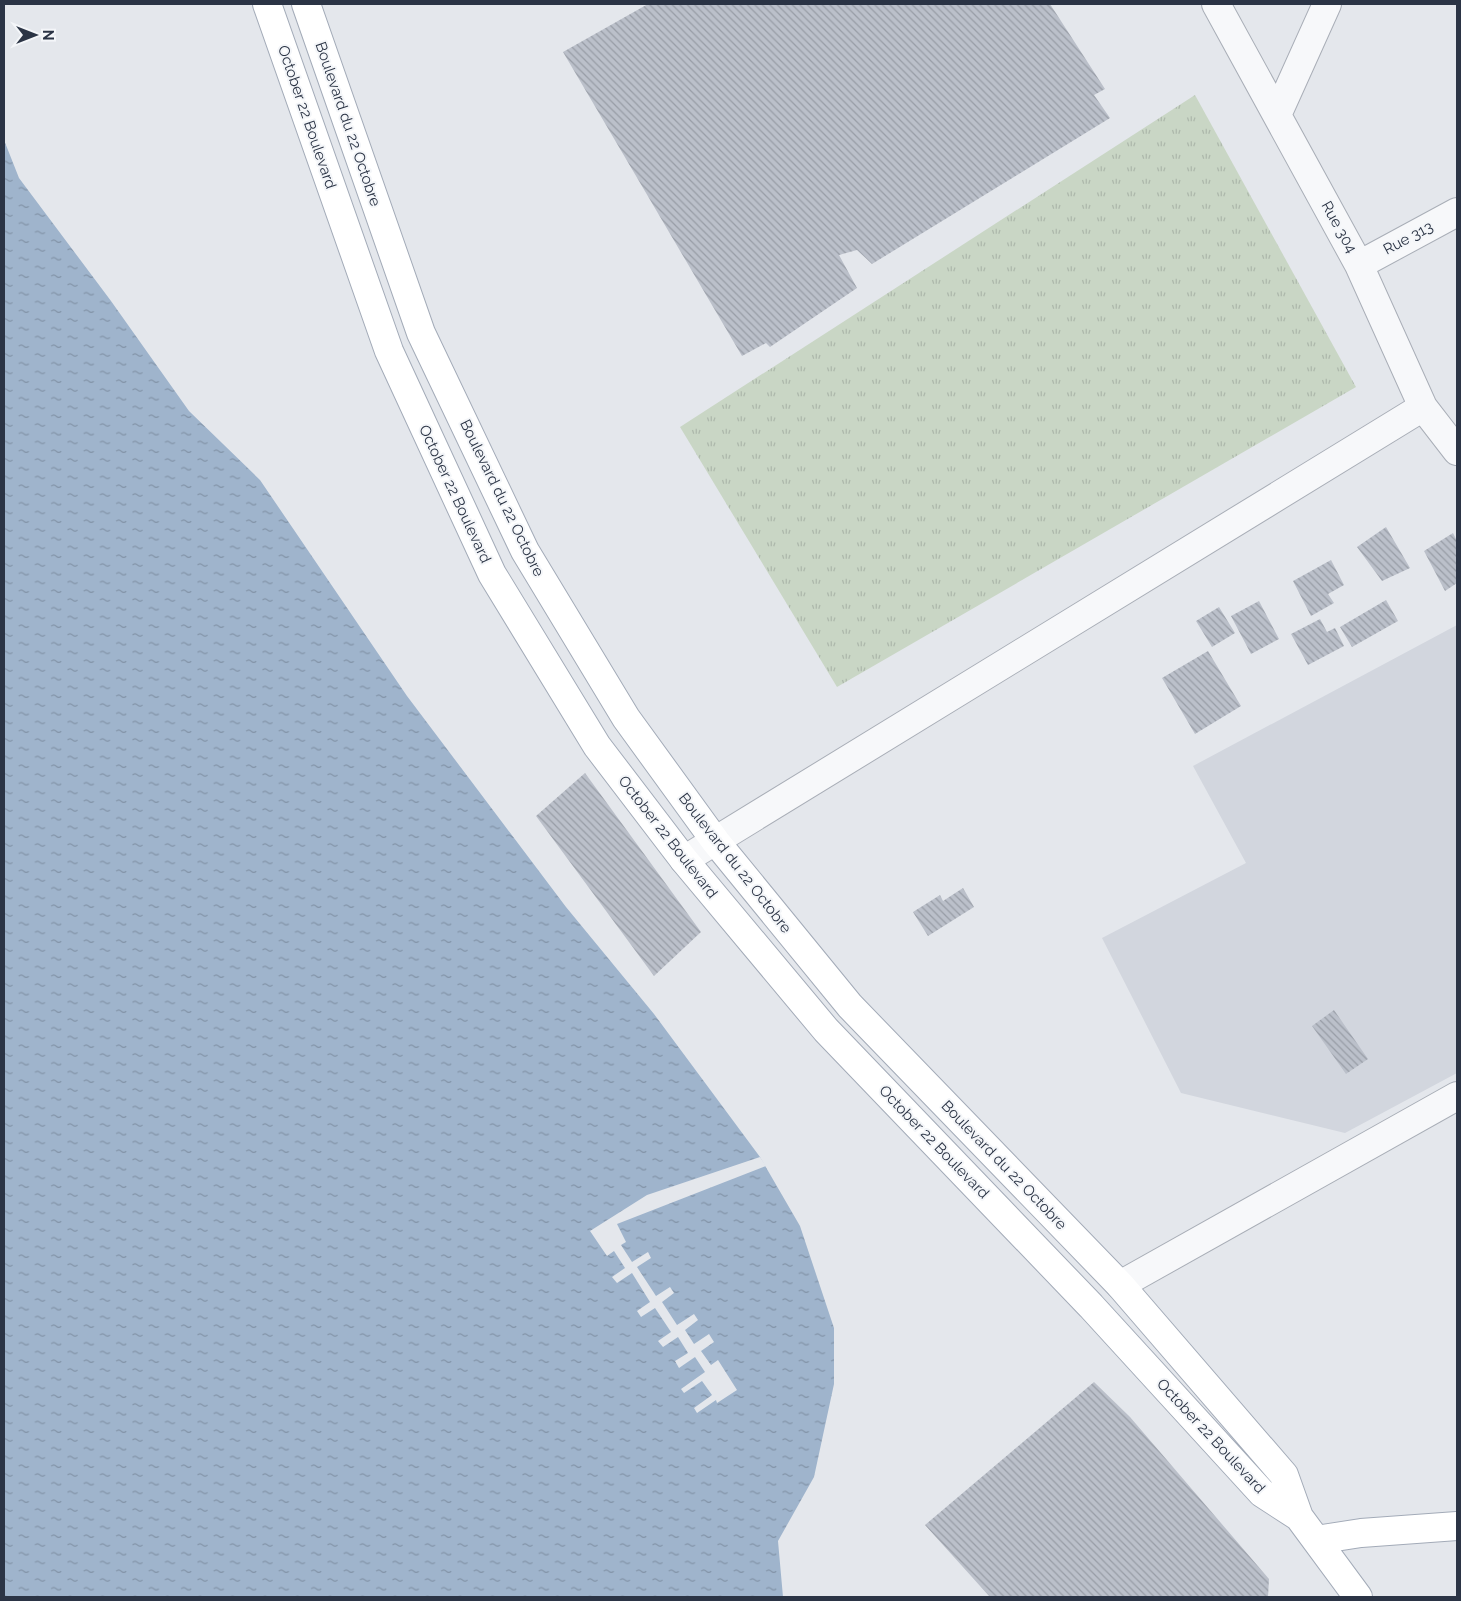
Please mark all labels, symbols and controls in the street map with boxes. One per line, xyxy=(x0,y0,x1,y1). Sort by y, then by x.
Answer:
north arrow xyxy=(10,10,60,60)
text: N xyxy=(40,30,56,40)
street label: Boulevard du 22 Octobre xyxy=(311,39,385,209)
street label: October 22 Boulevard xyxy=(274,43,340,191)
street label: Rue 304 xyxy=(1317,198,1361,256)
street label: Rue 313 xyxy=(1380,217,1436,259)
street label: Boulevard du 22 Octobre xyxy=(456,416,548,580)
street label: October 22 Boulevard xyxy=(415,422,495,566)
street label: October 22 Boulevard xyxy=(615,772,721,902)
street label: Boulevard du 22 Octobre xyxy=(675,789,795,937)
street label: October 22 Boulevard xyxy=(875,1082,993,1202)
street label: Boulevard du 22 Octobre xyxy=(938,1097,1071,1233)
street label: October 22 Boulevard xyxy=(1153,1375,1269,1497)

